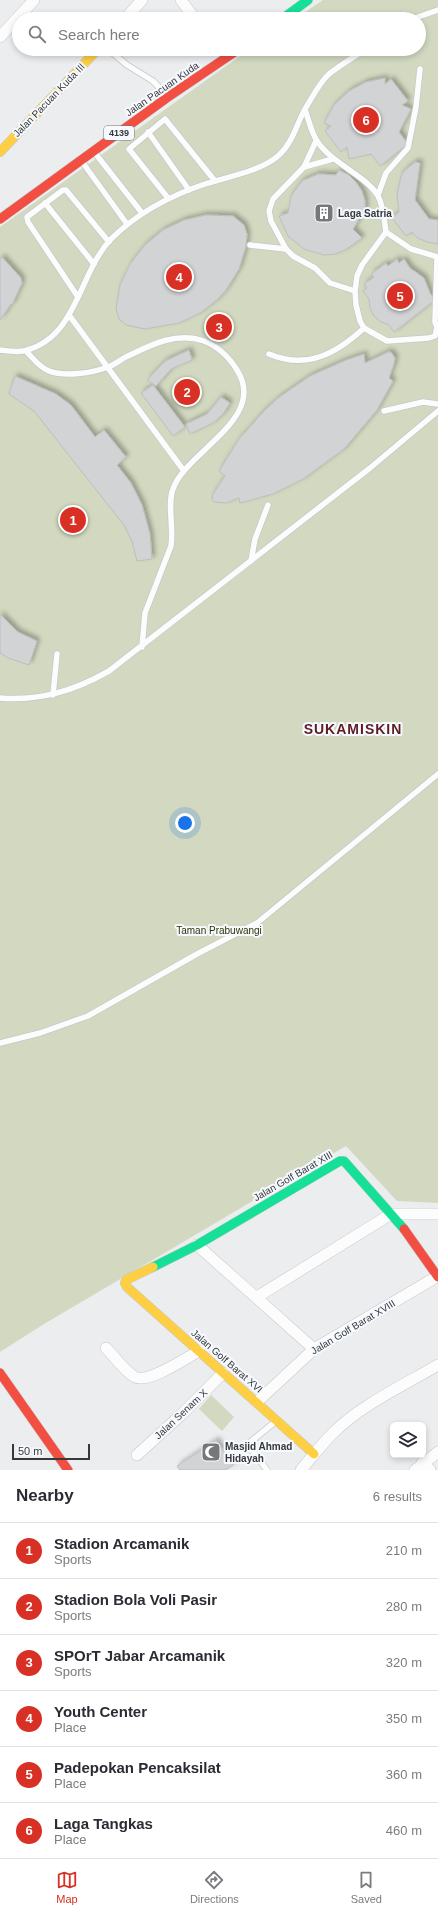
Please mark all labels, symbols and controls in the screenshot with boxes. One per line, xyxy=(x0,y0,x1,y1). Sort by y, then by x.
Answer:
search box xyxy=(12,12,426,56)
icon: search xyxy=(26,23,48,45)
text: Search here xyxy=(58,26,140,43)
street label: Jalan Pacuan Kuda xyxy=(123,59,201,118)
street label: Jalan Pacuan Kuda III xyxy=(11,61,87,139)
pin: 6 xyxy=(353,105,379,135)
road number: 4139 xyxy=(104,126,134,140)
building icon: Laga Satria xyxy=(313,202,335,224)
place label: Laga Satria xyxy=(338,208,392,219)
pin: 4 xyxy=(166,262,192,292)
pin: 5 xyxy=(387,281,413,311)
pin: 3 xyxy=(206,312,232,342)
pin: 2 xyxy=(174,377,200,407)
pin: 1 xyxy=(60,505,86,535)
district label: SUKAMISKIN xyxy=(304,721,402,737)
your location xyxy=(175,813,195,833)
park label: Taman Prabuwangi xyxy=(176,925,262,936)
street label: Jalan Golf Barat XIII xyxy=(251,1149,335,1203)
street label: Jalan Golf Barat XVIII xyxy=(309,1298,397,1356)
street label: Jalan Golf Barat XVI xyxy=(189,1327,265,1395)
street label: Jalan Senam X xyxy=(152,1387,210,1441)
map controls xyxy=(390,1422,426,1458)
button: layers xyxy=(390,1422,426,1458)
mosque icon: Masjid Ahmad Hidayah xyxy=(200,1441,222,1463)
place label: Masjid Ahmad Hidayah xyxy=(225,1441,292,1464)
scale bar xyxy=(12,1442,90,1461)
text: 50 m xyxy=(18,1445,42,1457)
text: Nearby xyxy=(16,1486,74,1505)
text: 6 results xyxy=(373,1489,422,1504)
text: Stadion Arcamanik xyxy=(54,1535,189,1552)
text: 1 xyxy=(25,1543,33,1558)
text: 210 m xyxy=(386,1543,422,1558)
text: Sports xyxy=(54,1552,92,1567)
text: Stadion Bola Voli Pasir xyxy=(54,1591,217,1608)
text: 2 xyxy=(25,1599,33,1614)
text: 280 m xyxy=(386,1599,422,1614)
text: Sports xyxy=(54,1608,92,1623)
text: SPOrT Jabar Arcamanik xyxy=(54,1647,225,1664)
text: 3 xyxy=(25,1655,33,1670)
text: 320 m xyxy=(386,1655,422,1670)
text: Sports xyxy=(54,1664,92,1679)
text: Youth Center xyxy=(54,1703,147,1720)
text: 4 xyxy=(25,1711,33,1726)
text: 350 m xyxy=(386,1711,422,1726)
text: Place xyxy=(54,1720,87,1735)
text: Padepokan Pencaksilat xyxy=(54,1759,221,1776)
text: 5 xyxy=(25,1767,33,1782)
text: 360 m xyxy=(386,1767,422,1782)
text: Place xyxy=(54,1776,87,1791)
text: Laga Tangkas xyxy=(54,1815,153,1832)
text: 6 xyxy=(25,1823,33,1838)
text: 460 m xyxy=(386,1823,422,1838)
text: Place xyxy=(54,1832,87,1847)
tab: Map xyxy=(56,1869,78,1905)
tab: Directions xyxy=(190,1869,239,1905)
tab: Saved xyxy=(351,1869,382,1905)

